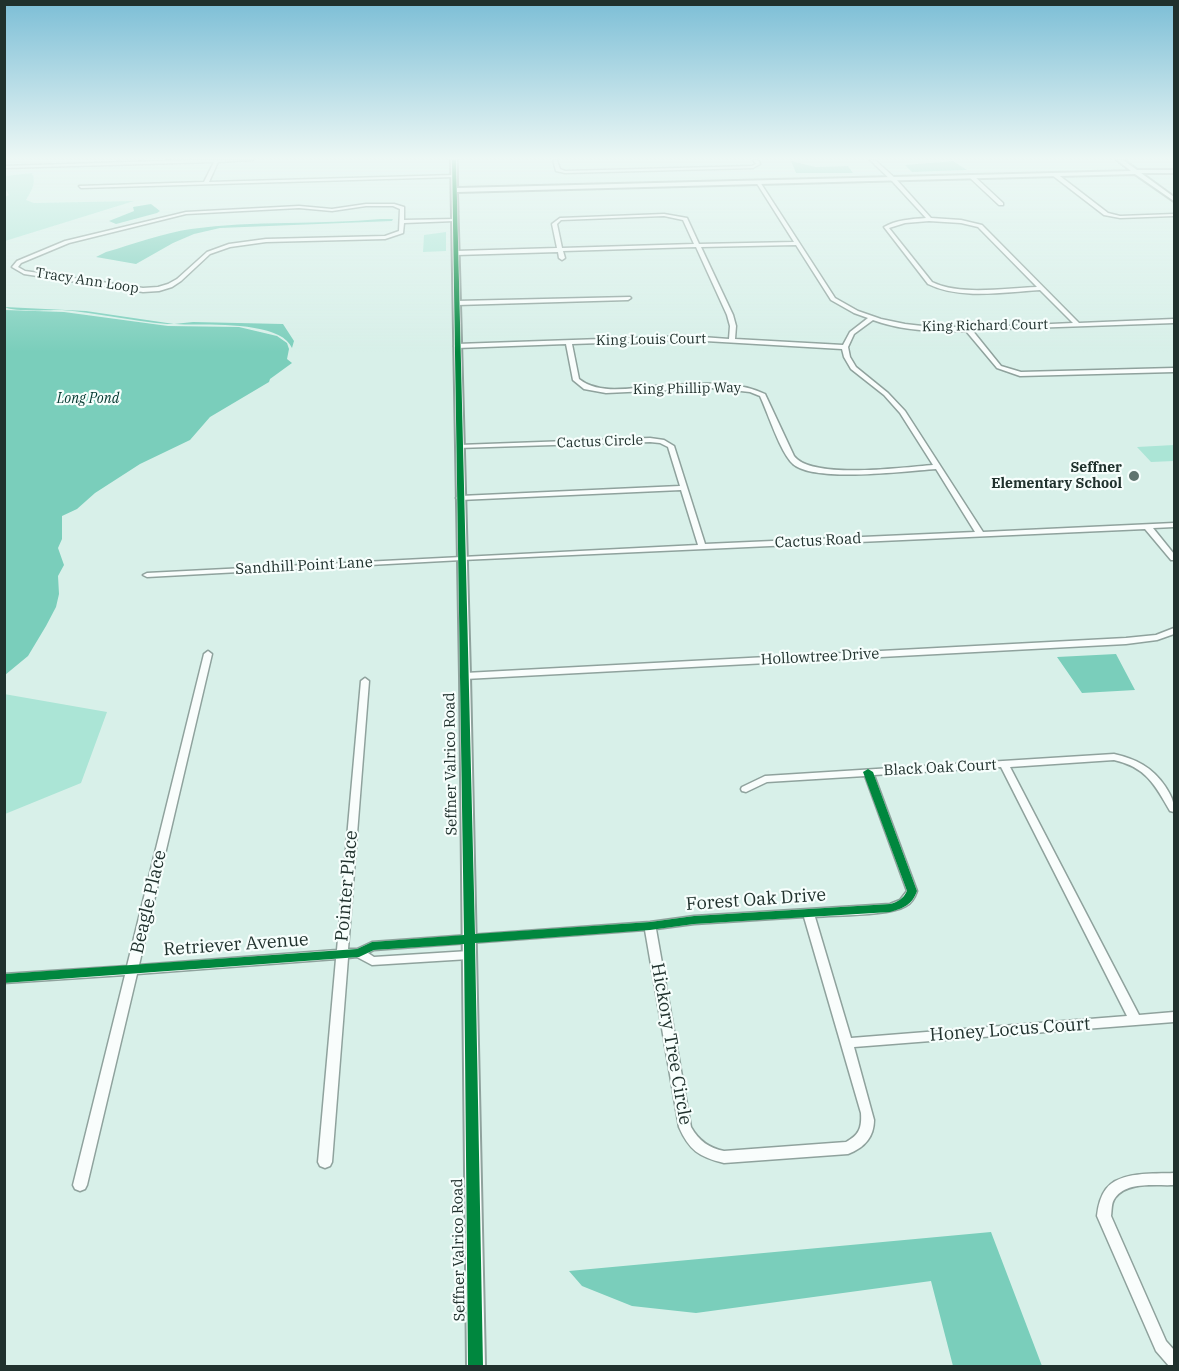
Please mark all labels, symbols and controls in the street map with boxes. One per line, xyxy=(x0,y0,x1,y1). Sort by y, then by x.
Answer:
street label: Tracy Ann Loop xyxy=(34,265,140,297)
street label: King Richard Court xyxy=(922,316,1048,336)
street label: King Louis Court xyxy=(596,331,706,349)
street label: King Phillip Way xyxy=(633,380,741,398)
water label: Long Pond xyxy=(57,391,119,407)
street label: Cactus Circle xyxy=(557,432,643,452)
place label: Seffner Elementary School xyxy=(991,460,1122,492)
marker: Seffner Elementary School xyxy=(1127,469,1141,483)
street label: Cactus Road xyxy=(774,530,862,552)
street label: Sandhill Point Lane xyxy=(235,553,373,579)
street label: Hollowtree Drive xyxy=(760,645,880,669)
street label: Seffner Valrico Road xyxy=(441,692,461,836)
street label: Black Oak Court xyxy=(883,756,997,780)
street label: Pointer Place xyxy=(331,829,363,943)
street label: Beagle Place xyxy=(127,848,171,956)
street label: Forest Oak Drive xyxy=(685,884,827,916)
street label: Retriever Avenue xyxy=(163,929,309,961)
street label: Hickory Tree Circle xyxy=(646,961,696,1127)
street label: Honey Locus Court xyxy=(929,1014,1091,1046)
street label: Seffner Valrico Road xyxy=(449,1178,469,1322)

